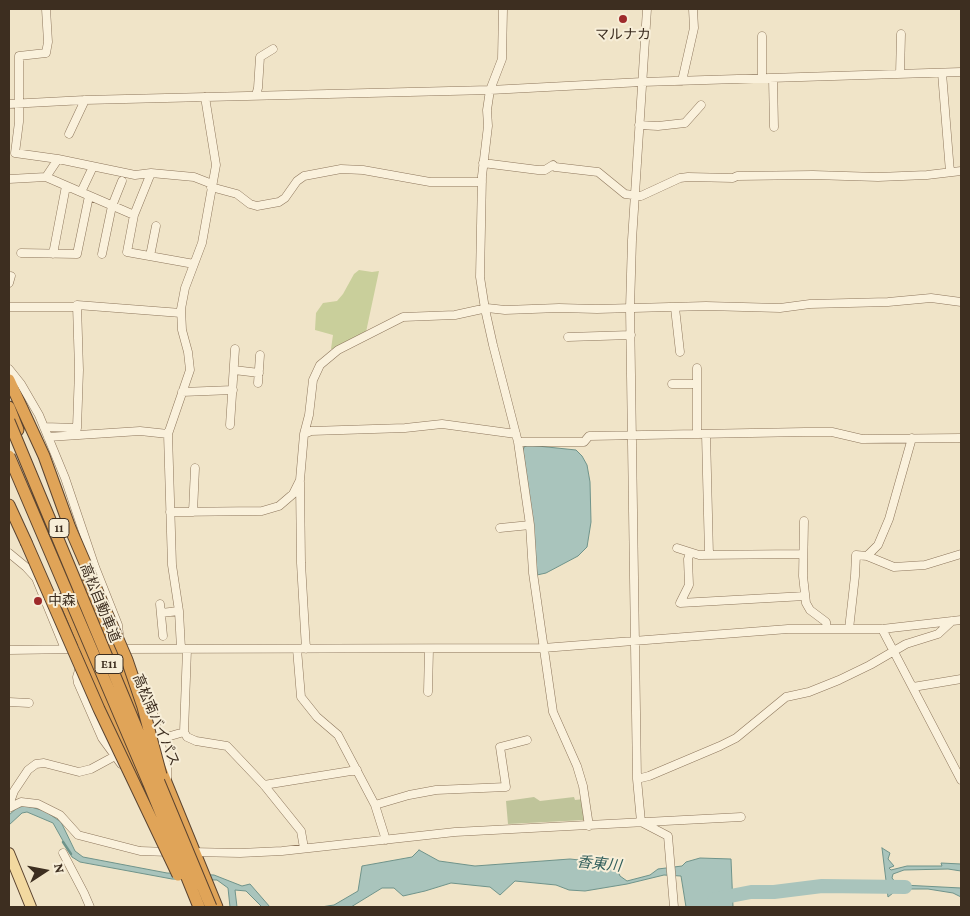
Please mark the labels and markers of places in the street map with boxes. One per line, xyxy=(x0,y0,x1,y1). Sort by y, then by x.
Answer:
marker: マルナカ xyxy=(617,13,629,25)
place label: マルナカ xyxy=(595,27,651,43)
place label: 中森 xyxy=(48,593,76,609)
marker: 中森 xyxy=(32,595,44,607)

